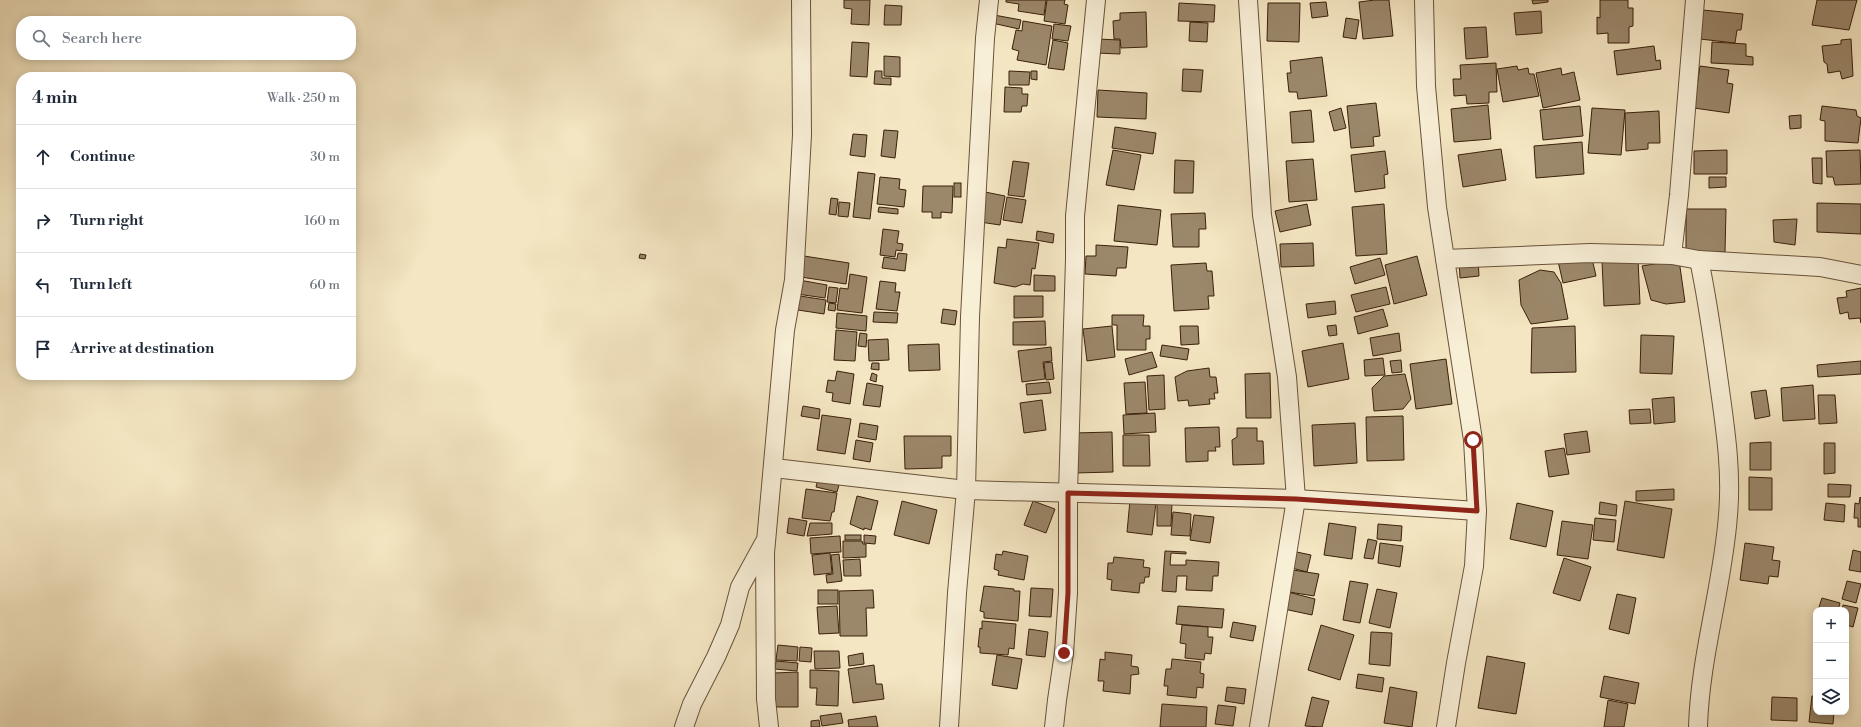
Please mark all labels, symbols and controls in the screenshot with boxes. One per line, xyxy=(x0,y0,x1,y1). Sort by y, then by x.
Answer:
search box xyxy=(16,16,356,60)
icon: search xyxy=(30,27,52,49)
text: Search here xyxy=(62,29,142,48)
text: 4 min xyxy=(32,87,77,109)
text: Walk · 250 m xyxy=(267,90,340,106)
icon: ahead xyxy=(32,146,54,168)
text: Continue xyxy=(70,147,135,166)
text: 30 m xyxy=(310,149,340,165)
icon: right xyxy=(32,210,54,232)
text: Turn right xyxy=(70,211,144,230)
text: 160 m xyxy=(304,213,340,229)
icon: left xyxy=(32,274,54,296)
text: Turn left xyxy=(70,275,132,294)
text: 60 m xyxy=(309,277,340,293)
icon: arrive xyxy=(32,338,54,360)
text: Arrive at destination xyxy=(70,339,214,358)
route start xyxy=(1464,431,1482,449)
map controls xyxy=(1813,607,1849,715)
button: + xyxy=(1813,607,1849,643)
button: − xyxy=(1813,643,1849,679)
route end xyxy=(1055,644,1073,662)
button: layers xyxy=(1813,679,1849,715)

